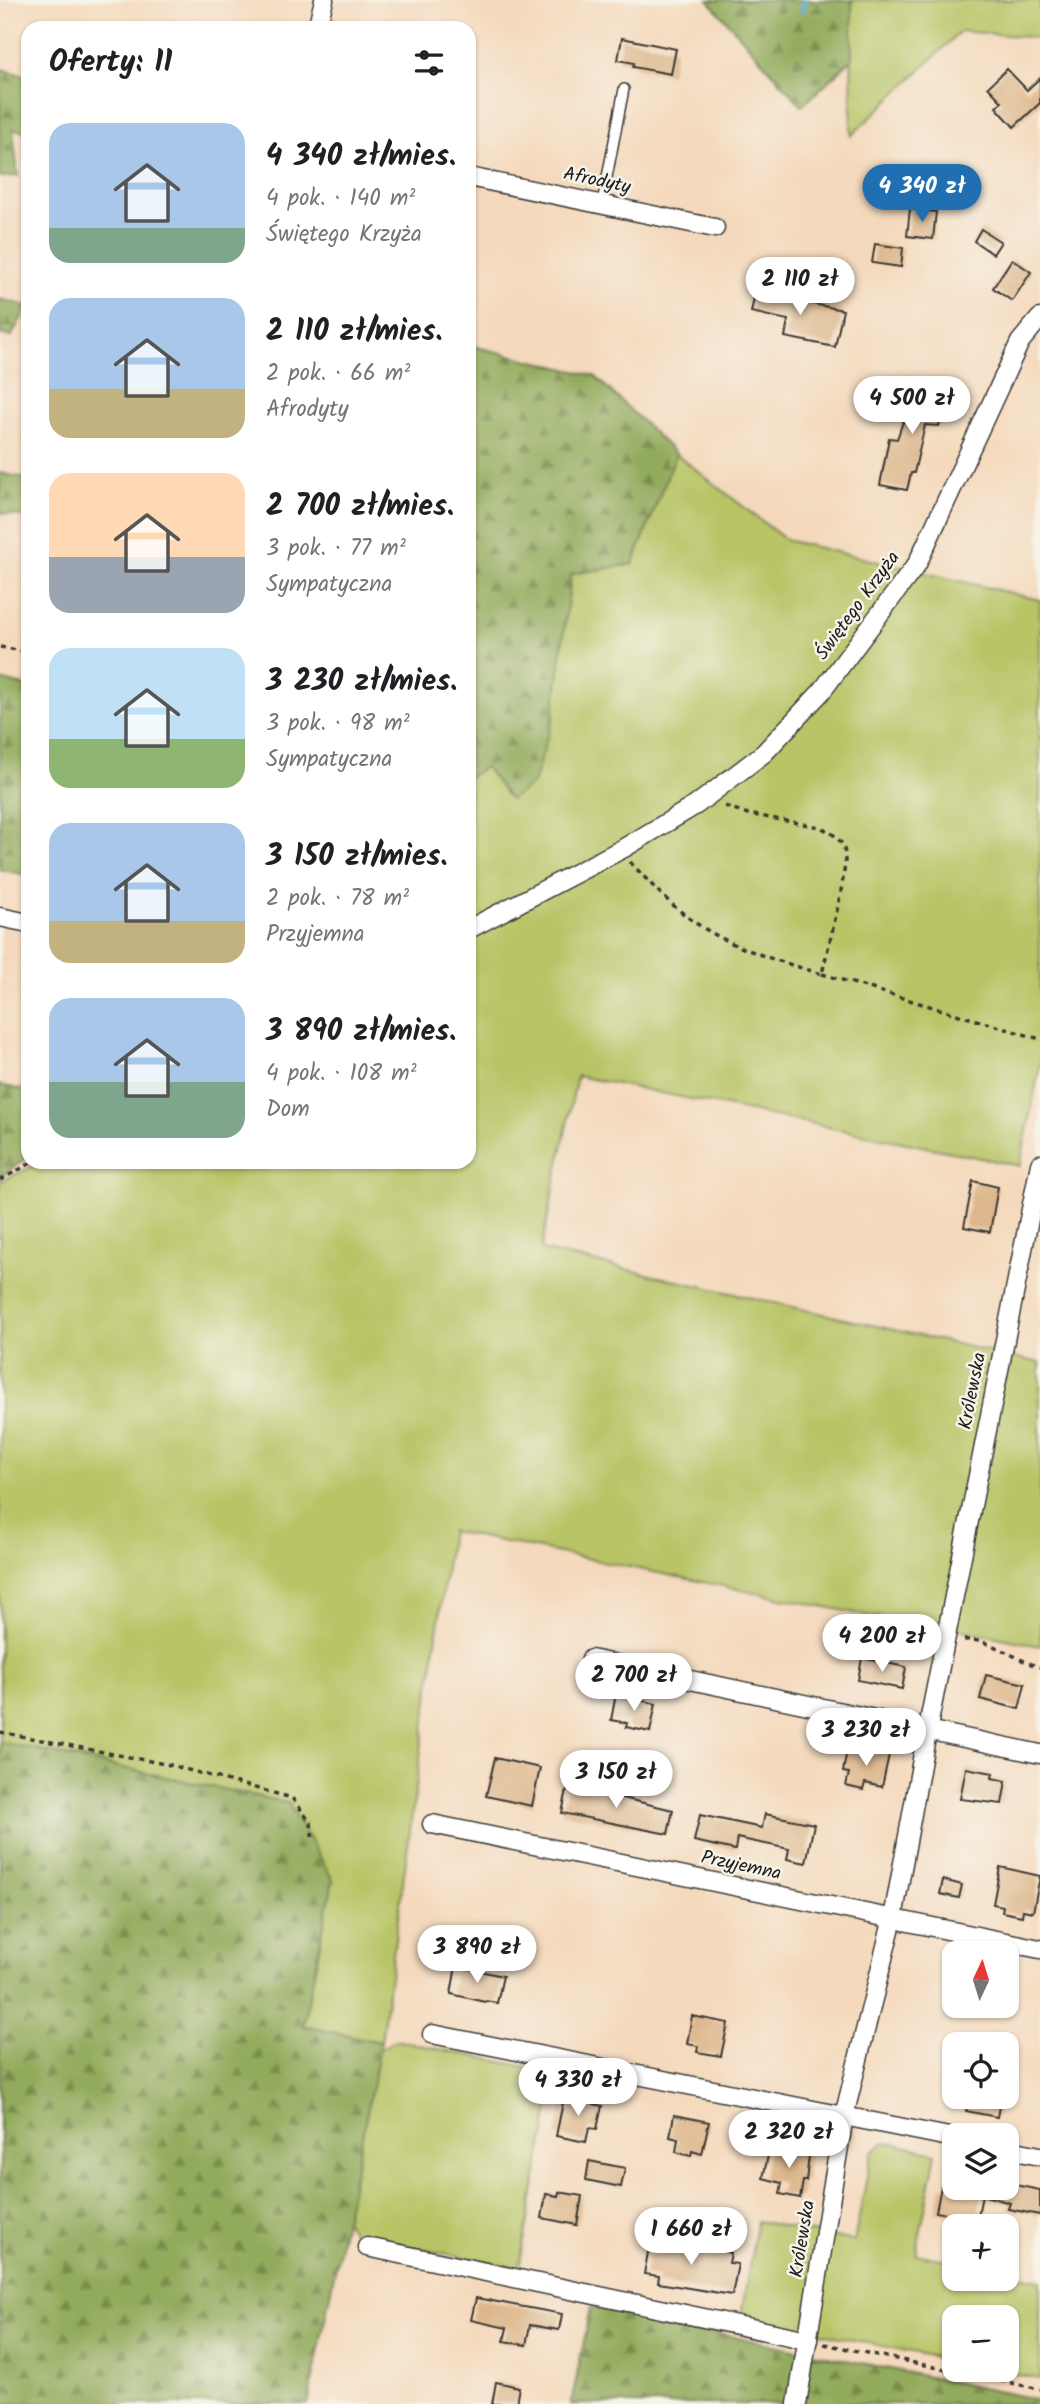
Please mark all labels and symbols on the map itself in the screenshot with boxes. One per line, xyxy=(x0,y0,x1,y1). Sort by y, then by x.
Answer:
street label: Afrodyty xyxy=(561,159,635,203)
pin: 4 340 zł xyxy=(850,164,994,224)
pin: 2 110 zł xyxy=(728,258,872,317)
pin: 4 500 zł xyxy=(840,376,984,436)
street label: Świętego Krzyża xyxy=(808,545,908,667)
street label: Królewska xyxy=(951,1350,995,1432)
pin: 4 200 zł xyxy=(810,1614,954,1674)
pin: 2 700 zł xyxy=(562,1654,706,1713)
pin: 3 230 zł xyxy=(794,1708,938,1768)
pin: 3 150 zł xyxy=(544,1750,688,1810)
street label: Przyjemna xyxy=(698,1843,784,1889)
pin: 3 890 zł xyxy=(405,1926,549,1985)
north arrow xyxy=(942,1941,1018,2018)
pin: 4 330 zł xyxy=(506,2058,650,2118)
pin: 2 320 zł xyxy=(717,2110,861,2170)
street label: Królewska xyxy=(782,2198,824,2280)
pin: 1 660 zł xyxy=(619,2208,763,2267)

